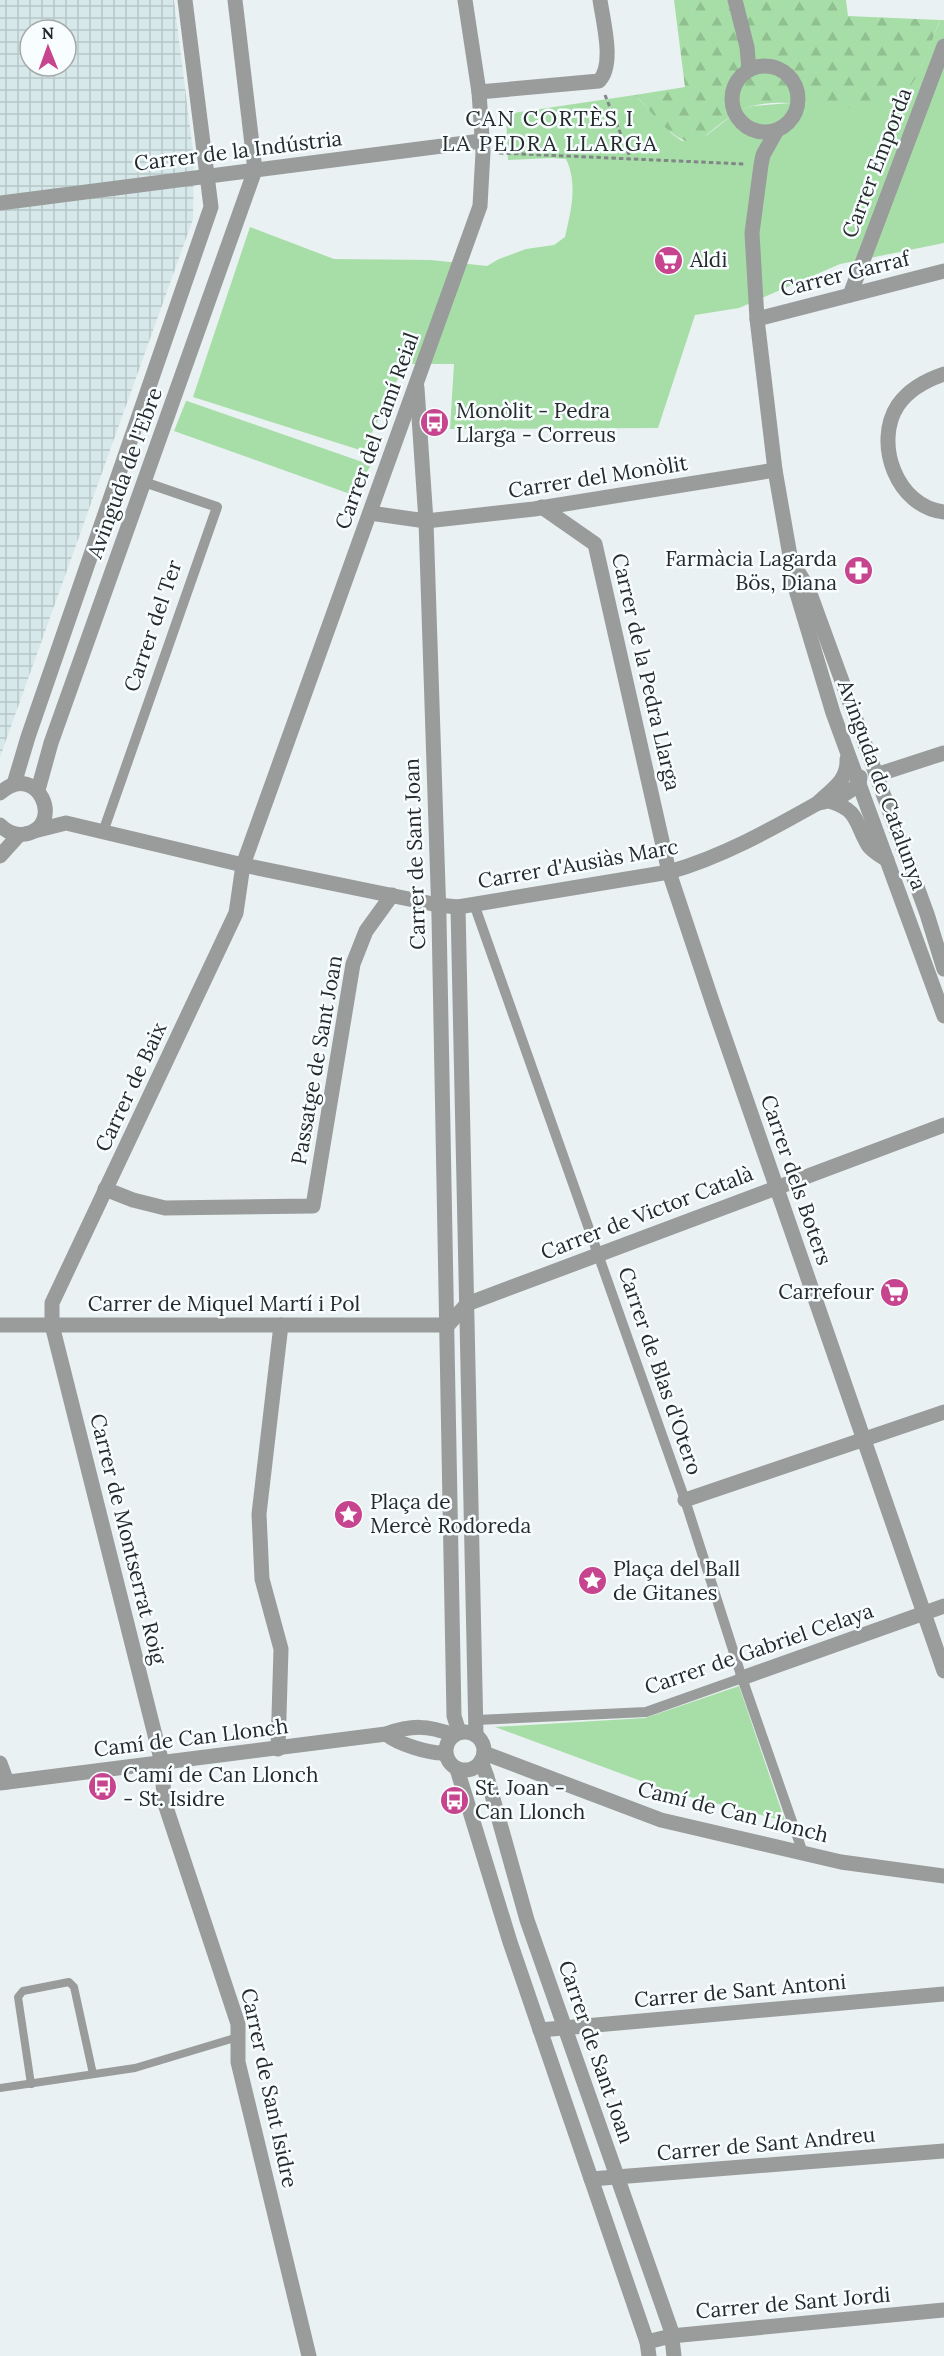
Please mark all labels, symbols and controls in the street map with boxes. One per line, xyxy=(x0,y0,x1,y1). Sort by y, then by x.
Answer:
north arrow xyxy=(18,18,78,78)
text: N xyxy=(41,23,54,43)
street label: Carrer Emporda xyxy=(836,84,918,242)
district label: CAN CORTÈS I LA PEDRA LLARGA xyxy=(442,104,658,157)
street label: Carrer de la Indústria xyxy=(132,124,344,177)
supermarket icon: Aldi xyxy=(653,244,685,276)
street label: Carrer Garraf xyxy=(777,244,914,303)
place label: Aldi xyxy=(689,246,727,273)
street label: Carrer del Camí Reial xyxy=(328,329,425,533)
street label: Avinguda de l'Ebre xyxy=(81,384,168,563)
place label: Monòlit - Pedra Llarga - Correus xyxy=(456,397,616,448)
bus stop icon: Monòlit - Pedra Llarga - Correus xyxy=(419,407,451,439)
street label: Carrer del Monòlit xyxy=(506,449,690,504)
place label: Farmàcia Lagarda Bös, Diana xyxy=(665,545,837,596)
street label: Carrer de la Pedra Llarga xyxy=(606,551,687,793)
pharmacy icon: Farmàcia Lagarda Bös, Diana xyxy=(842,555,874,587)
street label: Carrer del Ter xyxy=(117,556,188,695)
street label: Avinguda de Catalunya xyxy=(832,675,933,894)
street label: Carrer de Sant Joan xyxy=(398,758,431,950)
street label: Carrer d'Ausiàs Marc xyxy=(476,833,680,894)
street label: Passatge de Sant Joan xyxy=(285,953,348,1167)
street label: Carrer de Baix xyxy=(89,1018,172,1156)
street label: Carrer dels Boters xyxy=(755,1091,838,1268)
street label: Carrer de Victor Català xyxy=(537,1160,757,1266)
street label: Carrer de Blas d'Otero xyxy=(612,1263,709,1478)
supermarket icon: Carrefour xyxy=(879,1276,911,1308)
place label: Carrefour xyxy=(778,1278,874,1305)
street label: Carrer de Miquel Martí i Pol xyxy=(88,1290,360,1317)
street label: Carrer de Montserrat Roig xyxy=(84,1411,173,1667)
place label: Plaça de Mercè Rodoreda xyxy=(370,1488,531,1539)
place icon: Plaça de Mercè Rodoreda xyxy=(333,1498,365,1530)
place label: Plaça del Ball de Gitanes xyxy=(613,1555,740,1606)
place icon: Plaça del Ball de Gitanes xyxy=(576,1565,608,1597)
street label: Carrer de Gabriel Celaya xyxy=(641,1597,877,1700)
street label: Camí de Can Llonch xyxy=(92,1712,290,1763)
place label: Camí de Can Llonch - St. Isidre xyxy=(123,1761,319,1812)
bus stop icon: Camí de Can Llonch - St. Isidre xyxy=(86,1771,118,1803)
place label: St. Joan - Can Llonch xyxy=(475,1774,585,1825)
street label: Camí de Can Llonch xyxy=(635,1775,831,1848)
bus stop icon: St. Joan - Can Llonch xyxy=(438,1784,470,1816)
street label: Carrer de Sant Joan xyxy=(553,1957,641,2147)
street label: Carrer de Sant Antoni xyxy=(633,1968,847,2013)
street label: Carrer de Sant Isidre xyxy=(235,1986,304,2190)
street label: Carrer de Sant Andreu xyxy=(656,2120,876,2167)
street label: Carrer de Sant Jordi xyxy=(694,2281,892,2324)

